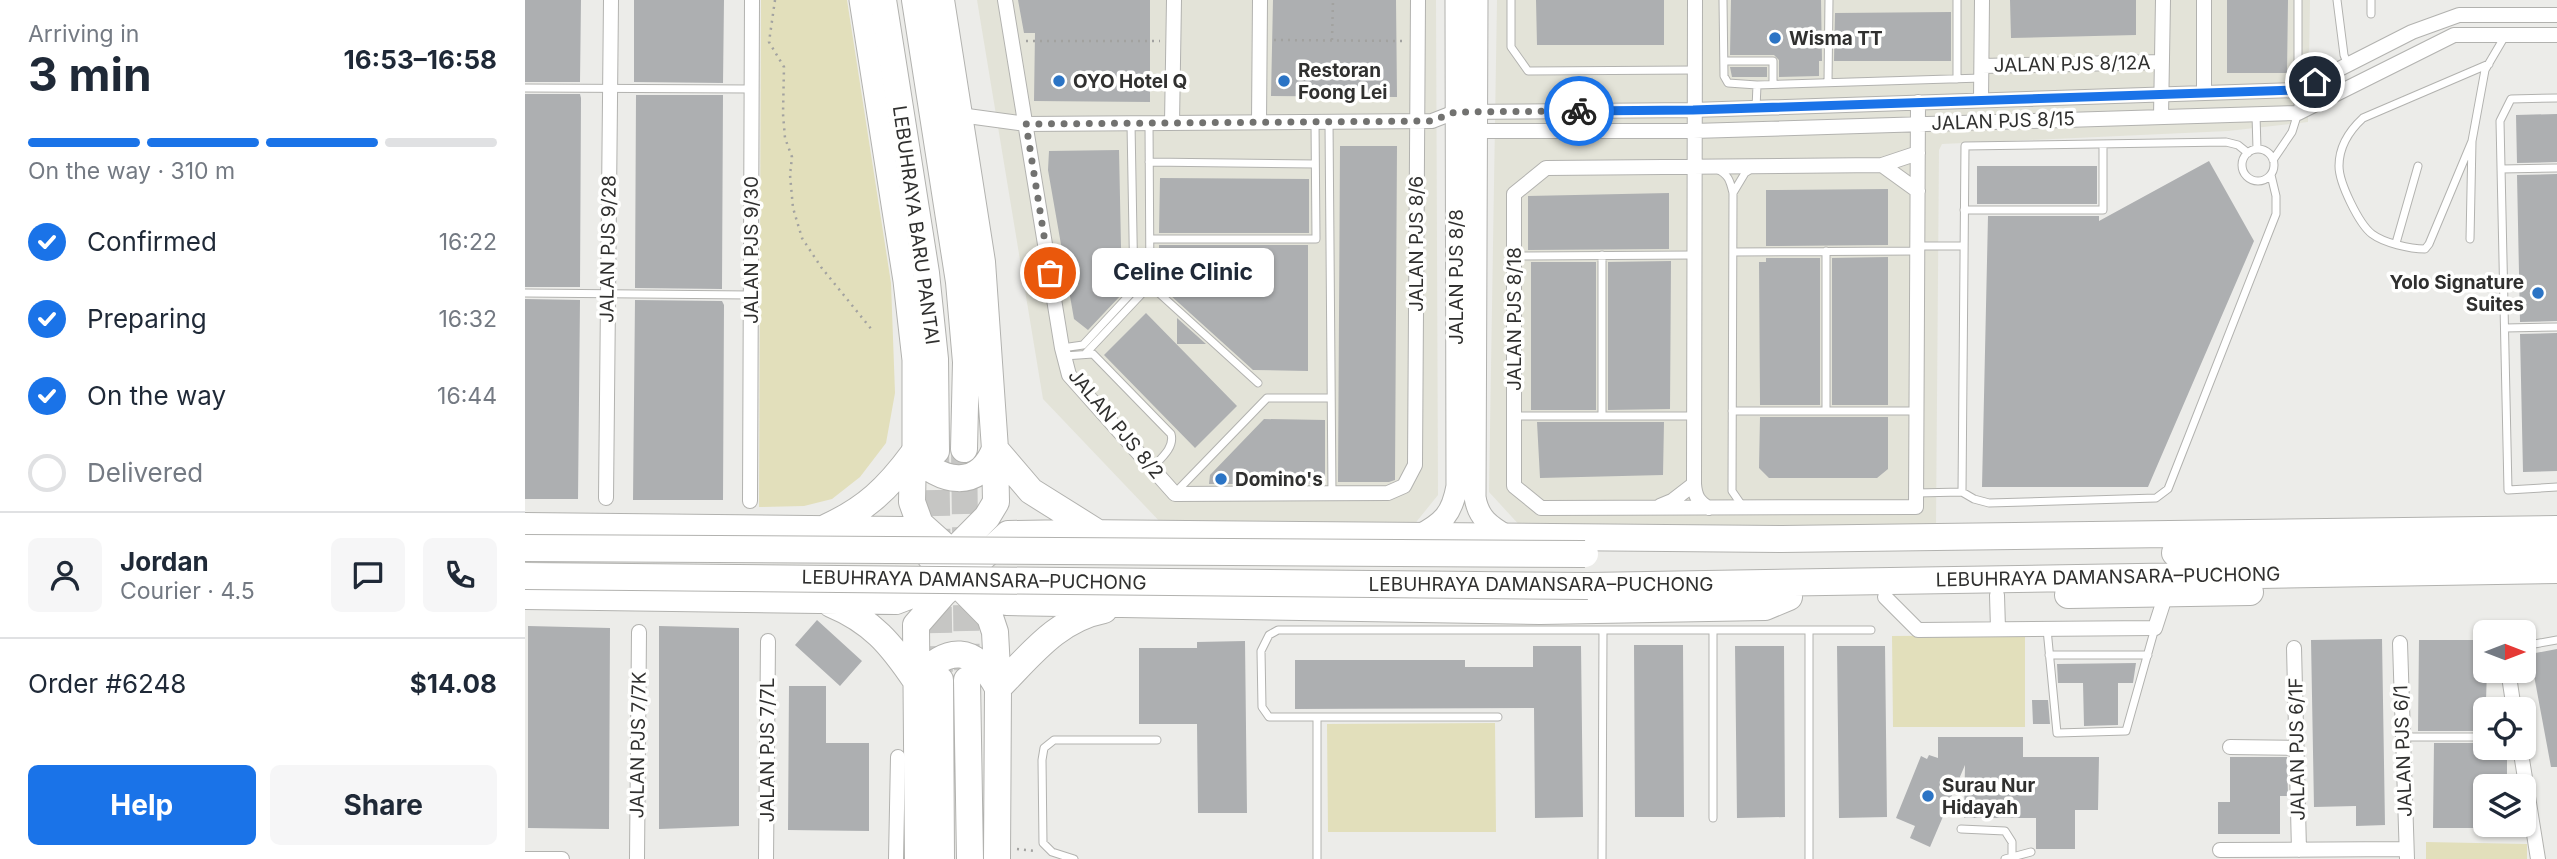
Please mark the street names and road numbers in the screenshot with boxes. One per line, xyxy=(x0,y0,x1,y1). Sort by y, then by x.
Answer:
street label: JALAN PJS 8/12A xyxy=(1993,51,2151,77)
street label: LEBUHRAYA BARU PANTAI xyxy=(888,104,944,346)
street label: JALAN PJS 8/15 xyxy=(1931,107,2075,135)
street label: JALAN PJS 9/28 xyxy=(595,175,621,323)
street label: JALAN PJS 9/30 xyxy=(740,176,763,324)
street label: JALAN PJS 8/6 xyxy=(1405,176,1428,312)
street label: JALAN PJS 8/8 xyxy=(1445,209,1468,345)
street label: JALAN PJS 8/18 xyxy=(1503,247,1526,391)
street label: JALAN PJS 8/2 xyxy=(1063,365,1169,483)
street label: LEBUHRAYA DAMANSARA–PUCHONG xyxy=(1935,562,2281,592)
street label: LEBUHRAYA DAMANSARA–PUCHONG xyxy=(801,565,1147,595)
street label: LEBUHRAYA DAMANSARA–PUCHONG xyxy=(1369,573,1713,596)
street label: JALAN PJS 7/7K xyxy=(625,671,651,819)
street label: JALAN PJS 6/1F xyxy=(2284,677,2310,821)
street label: JALAN PJS 7/7L xyxy=(756,678,779,822)
street label: JALAN PJS 6/1 xyxy=(2389,685,2417,817)

